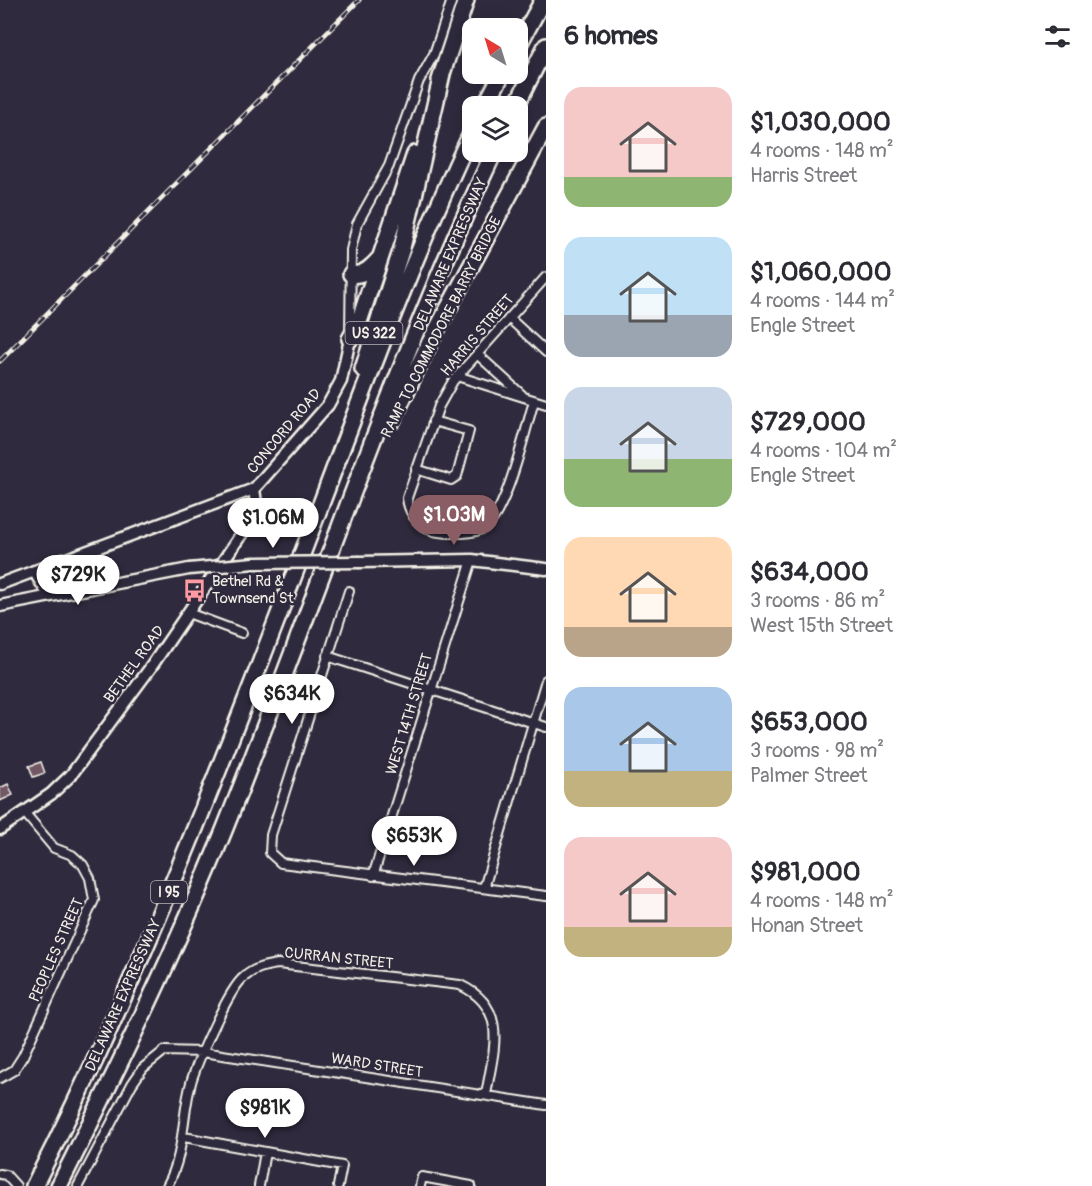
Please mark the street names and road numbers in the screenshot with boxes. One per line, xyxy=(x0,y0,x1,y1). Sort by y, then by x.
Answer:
street label: DELAWARE EXPRESSWAY xyxy=(410,174,492,334)
street label: RAMP TO COMMODORE BARRY BRIDGE xyxy=(377,213,506,441)
street label: HARRIS STREET xyxy=(437,290,518,380)
road number: US 322 xyxy=(346,322,403,344)
street label: CONCORD ROAD xyxy=(243,385,325,478)
street label: BETHEL ROAD xyxy=(100,622,169,707)
street label: WEST 14TH STREET xyxy=(382,651,437,777)
road number: I 95 xyxy=(151,881,187,903)
street label: PEOPLES STREET xyxy=(25,895,88,1005)
street label: DELAWARE EXPRESSWAY xyxy=(81,916,166,1074)
street label: CURRAN STREET xyxy=(284,943,394,974)
street label: WARD STREET xyxy=(330,1049,424,1082)

